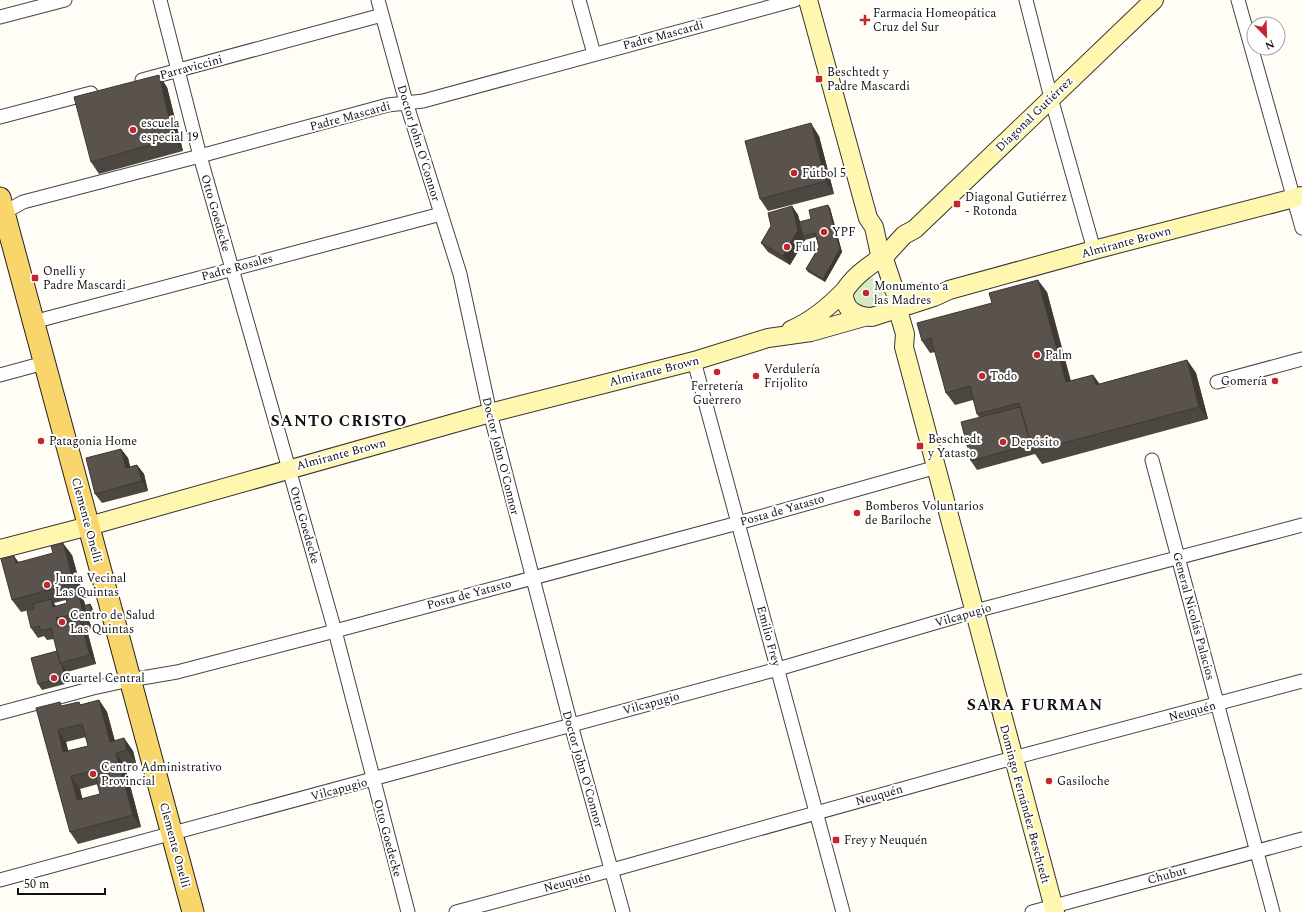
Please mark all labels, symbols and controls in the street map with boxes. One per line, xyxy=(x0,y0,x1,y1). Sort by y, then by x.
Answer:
place label: Farmacia Homeopática Cruz del Sur xyxy=(873,4,997,37)
marker: Farmacia Homeopática Cruz del Sur xyxy=(860,15,870,25)
street label: Padre Mascardi xyxy=(621,16,706,55)
north arrow xyxy=(1246,16,1286,56)
text: N xyxy=(1262,35,1277,54)
street label: Parraviccini xyxy=(158,50,225,85)
place label: Beschtedt y Padre Mascardi xyxy=(827,63,910,96)
street label: Diagonal Gutiérrez xyxy=(991,72,1078,157)
marker: Beschtedt y Padre Mascardi xyxy=(814,74,824,84)
street label: Doctor John O'Connor xyxy=(392,82,445,204)
street label: Padre Mascardi xyxy=(308,97,393,136)
place label: escuela especial 19 xyxy=(141,114,199,147)
marker: escuela especial 19 xyxy=(128,125,138,135)
place label: Fútbol 5 xyxy=(802,164,846,183)
marker: Fútbol 5 xyxy=(789,168,799,178)
street label: Otto Goedecke xyxy=(195,172,236,254)
place label: Diagonal Gutiérrez - Rotonda xyxy=(965,188,1067,221)
marker: Diagonal Gutiérrez - Rotonda xyxy=(952,199,962,209)
street label: Almirante Brown xyxy=(1079,221,1173,264)
place label: YPF xyxy=(832,223,856,242)
marker: YPF xyxy=(819,227,829,237)
place label: Full xyxy=(795,238,816,257)
marker: Full xyxy=(782,242,792,252)
street label: Padre Rosales xyxy=(199,249,275,286)
place label: Onelli y Padre Mascardi xyxy=(43,262,126,295)
marker: Onelli y Padre Mascardi xyxy=(30,273,40,283)
place label: Monumento a las Madres xyxy=(874,277,949,310)
marker: Monumento a las Madres xyxy=(861,288,871,298)
place label: Palm xyxy=(1045,346,1072,365)
marker: Palm xyxy=(1032,350,1042,360)
street label: Almirante Brown xyxy=(607,351,701,392)
place label: Verdulería Frijolito xyxy=(764,360,820,393)
marker: Ferretería Guerrero xyxy=(712,367,722,377)
place label: Todo xyxy=(990,367,1017,386)
marker: Verdulería Frijolito xyxy=(751,371,761,381)
marker: Todo xyxy=(977,371,987,381)
place label: Gomería xyxy=(1221,372,1267,391)
marker: Gomería xyxy=(1270,376,1280,386)
place label: Ferretería Guerrero xyxy=(691,377,743,410)
street label: Doctor John O'Connor xyxy=(477,395,524,517)
district label: SANTO CRISTO xyxy=(271,409,407,433)
place label: Beschtedt y Yatasto xyxy=(927,430,981,463)
place label: Patagonia Home xyxy=(49,432,137,451)
street label: Almirante Brown xyxy=(294,433,388,476)
place label: Depósito xyxy=(1011,433,1059,452)
marker: Patagonia Home xyxy=(36,436,46,446)
marker: Depósito xyxy=(998,437,1008,447)
marker: Beschtedt y Yatasto xyxy=(915,441,925,451)
street label: Clemente Onelli xyxy=(66,475,107,565)
street label: Otto Goedecke xyxy=(284,484,325,566)
street label: Posta de Yatasto xyxy=(738,489,827,532)
place label: Bomberos Voluntarios de Bariloche xyxy=(865,497,984,530)
marker: Bomberos Voluntarios de Bariloche xyxy=(852,508,862,518)
street label: General Nicolás Palacios xyxy=(1167,550,1220,682)
place label: Junta Vecinal Las Quintas xyxy=(55,569,126,602)
street label: Posta de Yatasto xyxy=(425,574,514,615)
marker: Junta Vecinal Las Quintas xyxy=(42,580,52,590)
street label: Vilcapugio xyxy=(933,598,994,633)
street label: Emilio Frey xyxy=(751,604,786,670)
place label: Centro de Salud Las Quintas xyxy=(70,606,155,639)
marker: Centro de Salud Las Quintas xyxy=(57,617,67,627)
place label: Cuartel Central xyxy=(62,669,145,688)
marker: Cuartel Central xyxy=(49,673,59,683)
street label: Vilcapugio xyxy=(621,687,682,720)
district label: SARA FURMAN xyxy=(967,693,1103,717)
street label: Neuquén xyxy=(1166,696,1218,727)
street label: Doctor John O'Connor xyxy=(557,708,608,830)
street label: Domingo Fernández Beschtedt xyxy=(994,722,1055,886)
place label: Centro Administrativo Provincial xyxy=(101,758,222,791)
marker: Centro Administrativo Provincial xyxy=(88,769,98,779)
place label: Gasiloche xyxy=(1057,772,1110,791)
street label: Vilcapugio xyxy=(309,773,370,806)
marker: Gasiloche xyxy=(1044,776,1054,786)
street label: Neuquén xyxy=(853,780,905,811)
street label: Otto Goedecke xyxy=(368,797,407,879)
street label: Clemente Onelli xyxy=(154,800,195,890)
place label: Frey y Neuquén xyxy=(844,831,927,850)
marker: Frey y Neuquén xyxy=(831,835,841,845)
street label: Chubut xyxy=(1145,861,1189,890)
street label: Neuquén xyxy=(541,867,593,898)
scale bar xyxy=(18,870,105,896)
text: 50 m xyxy=(24,875,49,894)

